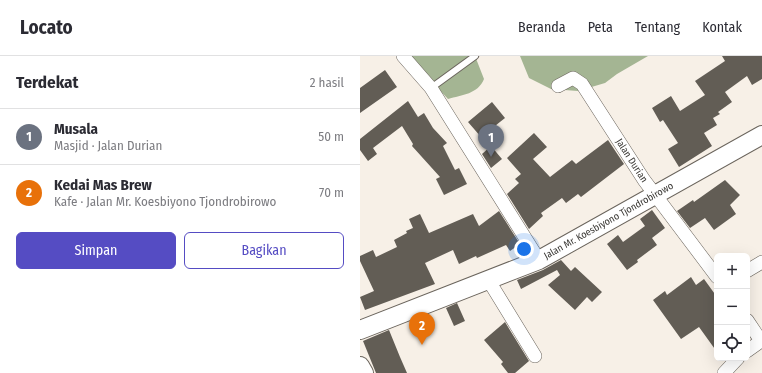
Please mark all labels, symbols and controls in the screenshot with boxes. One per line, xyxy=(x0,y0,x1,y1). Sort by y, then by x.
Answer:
text: Locato xyxy=(20,16,73,39)
text: Beranda xyxy=(518,19,566,36)
text: Peta xyxy=(588,19,613,36)
text: Tentang xyxy=(635,19,680,36)
text: Kontak xyxy=(702,19,742,36)
text: Terdekat xyxy=(16,72,78,93)
text: 2 hasil xyxy=(310,75,344,90)
text: Musala xyxy=(54,120,98,138)
pin: 1 xyxy=(478,124,504,157)
text: 1 xyxy=(26,129,32,144)
text: 50 m xyxy=(318,129,344,144)
street label: Jalan Durian xyxy=(613,136,650,185)
text: Masjid · Jalan Durian xyxy=(54,138,162,153)
text: Kedai Mas Brew xyxy=(54,176,152,194)
street label: Jalan Mr. Koesbiyono Tjondrobirowo xyxy=(542,180,675,262)
text: 2 xyxy=(26,185,32,200)
text: 70 m xyxy=(319,185,344,200)
text: Kafe · Jalan Mr. Koesbiyono Tjondrobirowo xyxy=(54,194,276,209)
button: Simpan xyxy=(16,232,176,269)
button: Bagikan xyxy=(184,232,344,269)
your location xyxy=(514,239,534,259)
map controls xyxy=(714,253,750,361)
button: + xyxy=(714,253,750,289)
button: − xyxy=(714,289,750,325)
pin: 2 xyxy=(409,312,435,345)
button: locate xyxy=(714,325,750,361)

